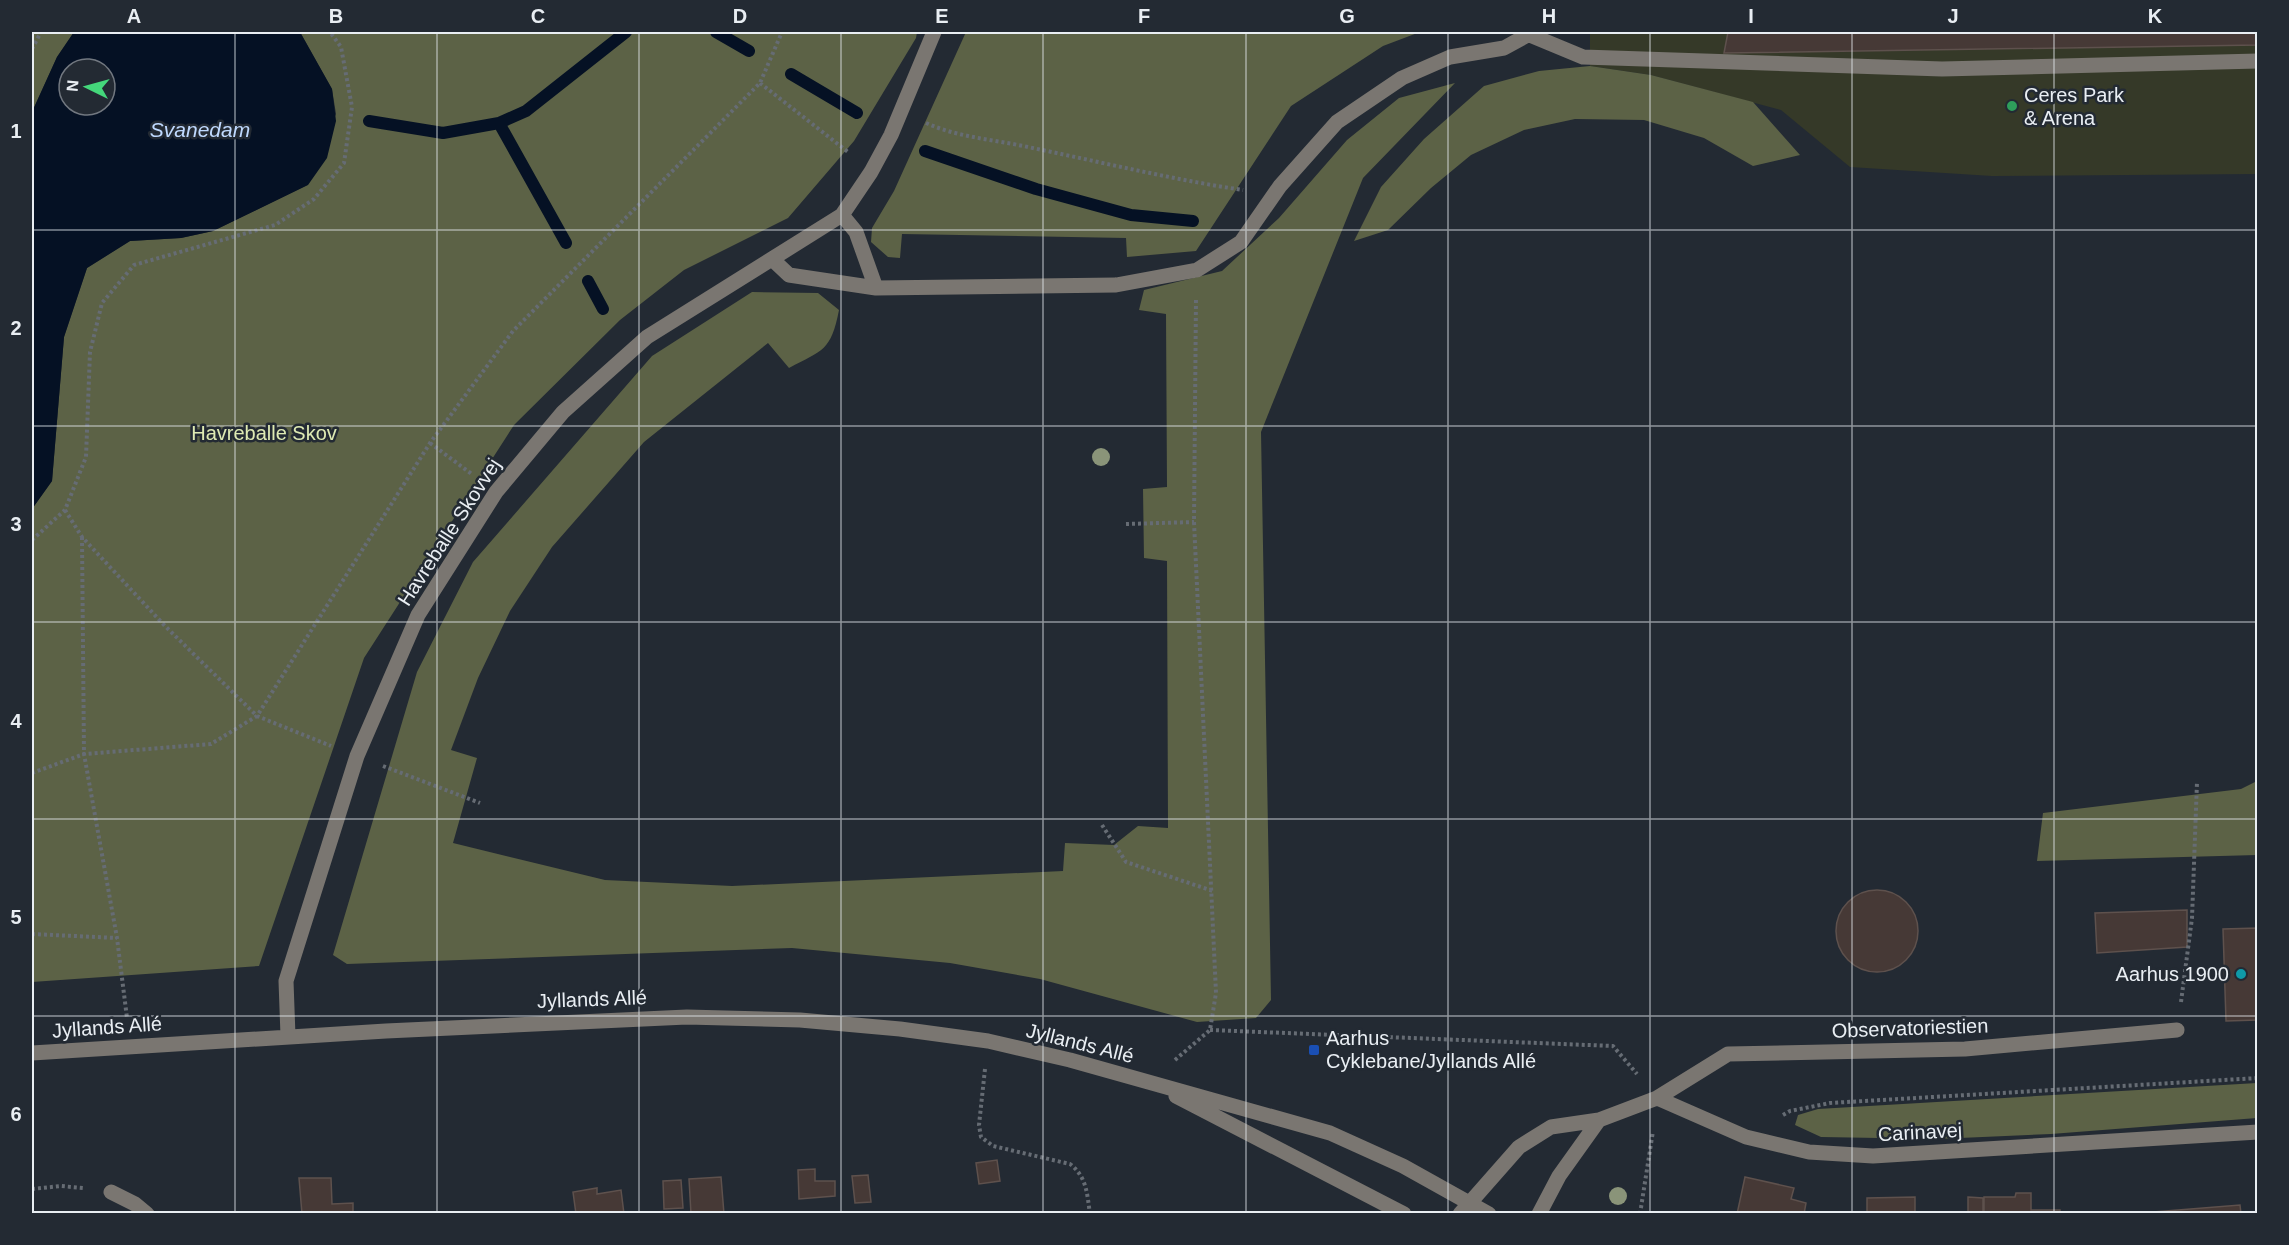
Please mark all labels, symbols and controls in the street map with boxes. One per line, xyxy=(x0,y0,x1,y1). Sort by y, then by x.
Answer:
text: A xyxy=(127,5,141,27)
text: B xyxy=(329,5,343,27)
text: C xyxy=(531,5,545,27)
text: D xyxy=(733,5,747,27)
text: E xyxy=(935,5,949,27)
text: F xyxy=(1138,5,1150,27)
text: G xyxy=(1339,5,1355,27)
text: H xyxy=(1542,5,1556,27)
text: I xyxy=(1748,5,1754,27)
text: J xyxy=(1947,5,1959,27)
text: K xyxy=(2148,5,2163,27)
north arrow xyxy=(57,57,117,117)
text: N xyxy=(64,79,82,92)
place label: Ceres Park & Arena xyxy=(2024,84,2125,129)
marker: Ceres Park & Arena xyxy=(2005,99,2019,113)
water label: Svanedam xyxy=(150,118,250,141)
text: 1 xyxy=(10,120,22,142)
text: 2 xyxy=(10,317,22,339)
park label: Havreballe Skov xyxy=(191,422,337,444)
street label: Havreballe Skovvej xyxy=(393,454,505,610)
text: 3 xyxy=(10,513,22,535)
text: 4 xyxy=(10,710,22,732)
text: 5 xyxy=(10,906,22,928)
place label: Aarhus 1900 xyxy=(2116,963,2229,985)
marker: Aarhus 1900 xyxy=(2234,967,2248,981)
street label: Jyllands Allé xyxy=(537,986,647,1012)
street label: Jyllands Allé xyxy=(51,1012,163,1042)
street label: Observatoriestien xyxy=(1831,1014,1989,1042)
street label: Jyllands Allé xyxy=(1024,1019,1136,1067)
place label: Aarhus Cyklebane/Jyllands Allé xyxy=(1326,1027,1536,1072)
marker: Aarhus Cyklebane/Jyllands Allé xyxy=(1307,1043,1321,1057)
text: 6 xyxy=(10,1103,22,1125)
street label: Carinavej xyxy=(1877,1119,1963,1145)

